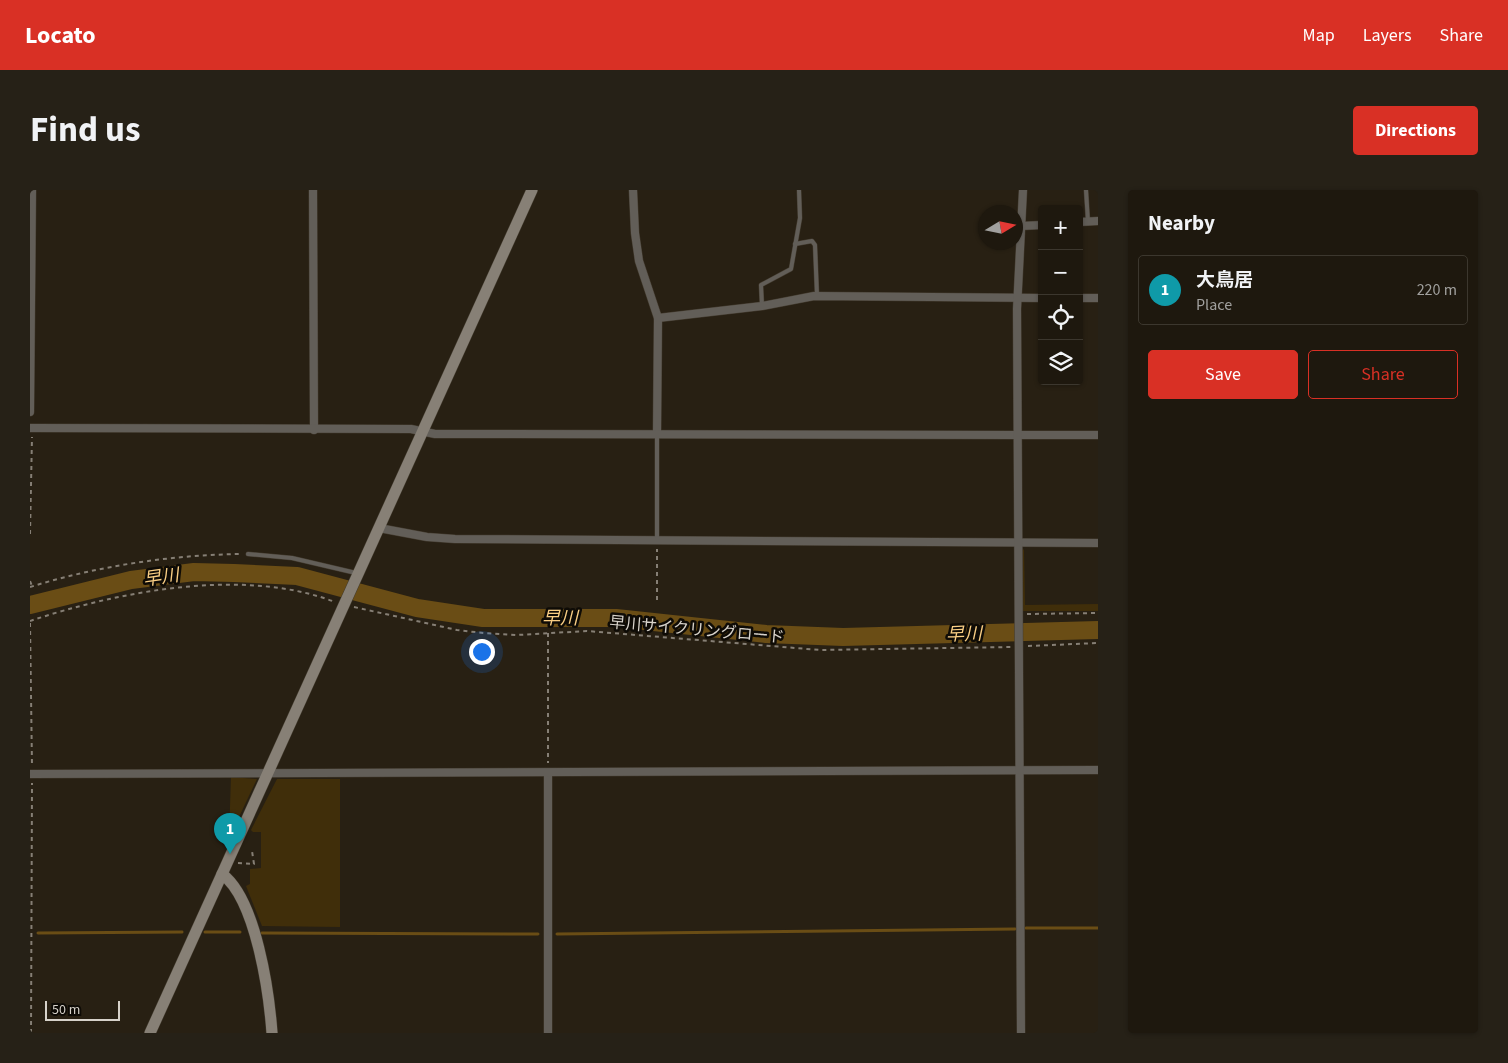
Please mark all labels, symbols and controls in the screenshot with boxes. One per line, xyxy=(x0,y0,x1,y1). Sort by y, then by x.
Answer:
text: Locato xyxy=(25,18,96,53)
text: Map xyxy=(1303,23,1335,48)
text: Layers xyxy=(1363,23,1412,48)
text: Share xyxy=(1440,23,1483,48)
text: Find us xyxy=(30,105,140,155)
button: Directions xyxy=(1353,106,1478,155)
north arrow xyxy=(978,205,1023,250)
map controls xyxy=(1038,205,1083,385)
button: + xyxy=(1038,205,1083,250)
text: Nearby xyxy=(1148,208,1215,238)
button: − xyxy=(1038,250,1083,295)
text: 大鳥居 xyxy=(1196,267,1253,294)
text: 1 xyxy=(1161,279,1169,301)
text: 220 m xyxy=(1417,279,1457,301)
text: Place xyxy=(1196,294,1232,316)
button: locate xyxy=(1038,295,1083,340)
button: layers xyxy=(1038,340,1083,385)
button: Save xyxy=(1148,350,1298,399)
button: Share xyxy=(1308,350,1458,399)
water label: 早川 xyxy=(142,562,183,592)
water label: 早川 xyxy=(542,606,580,631)
street label: 早川サイクリングロード xyxy=(608,611,785,649)
water label: 早川 xyxy=(946,621,984,648)
your location xyxy=(469,639,495,665)
pin: 1 xyxy=(214,813,246,854)
scale bar xyxy=(45,998,120,1021)
text: 50 m xyxy=(52,1000,80,1020)

